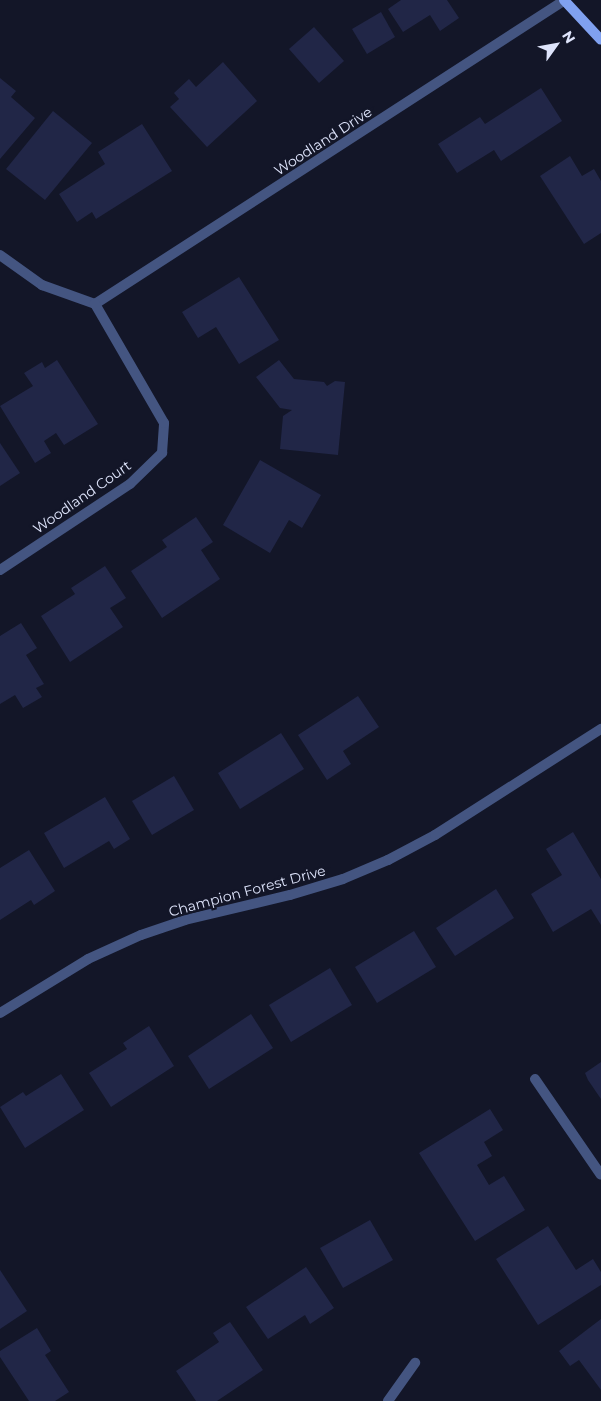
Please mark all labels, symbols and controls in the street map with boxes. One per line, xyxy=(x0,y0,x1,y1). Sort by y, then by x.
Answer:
north arrow xyxy=(531,20,581,70)
text: N xyxy=(558,27,579,47)
street label: Woodland Drive xyxy=(271,103,375,179)
street label: Woodland Court xyxy=(30,457,134,537)
street label: Champion Forest Drive xyxy=(167,862,327,920)

